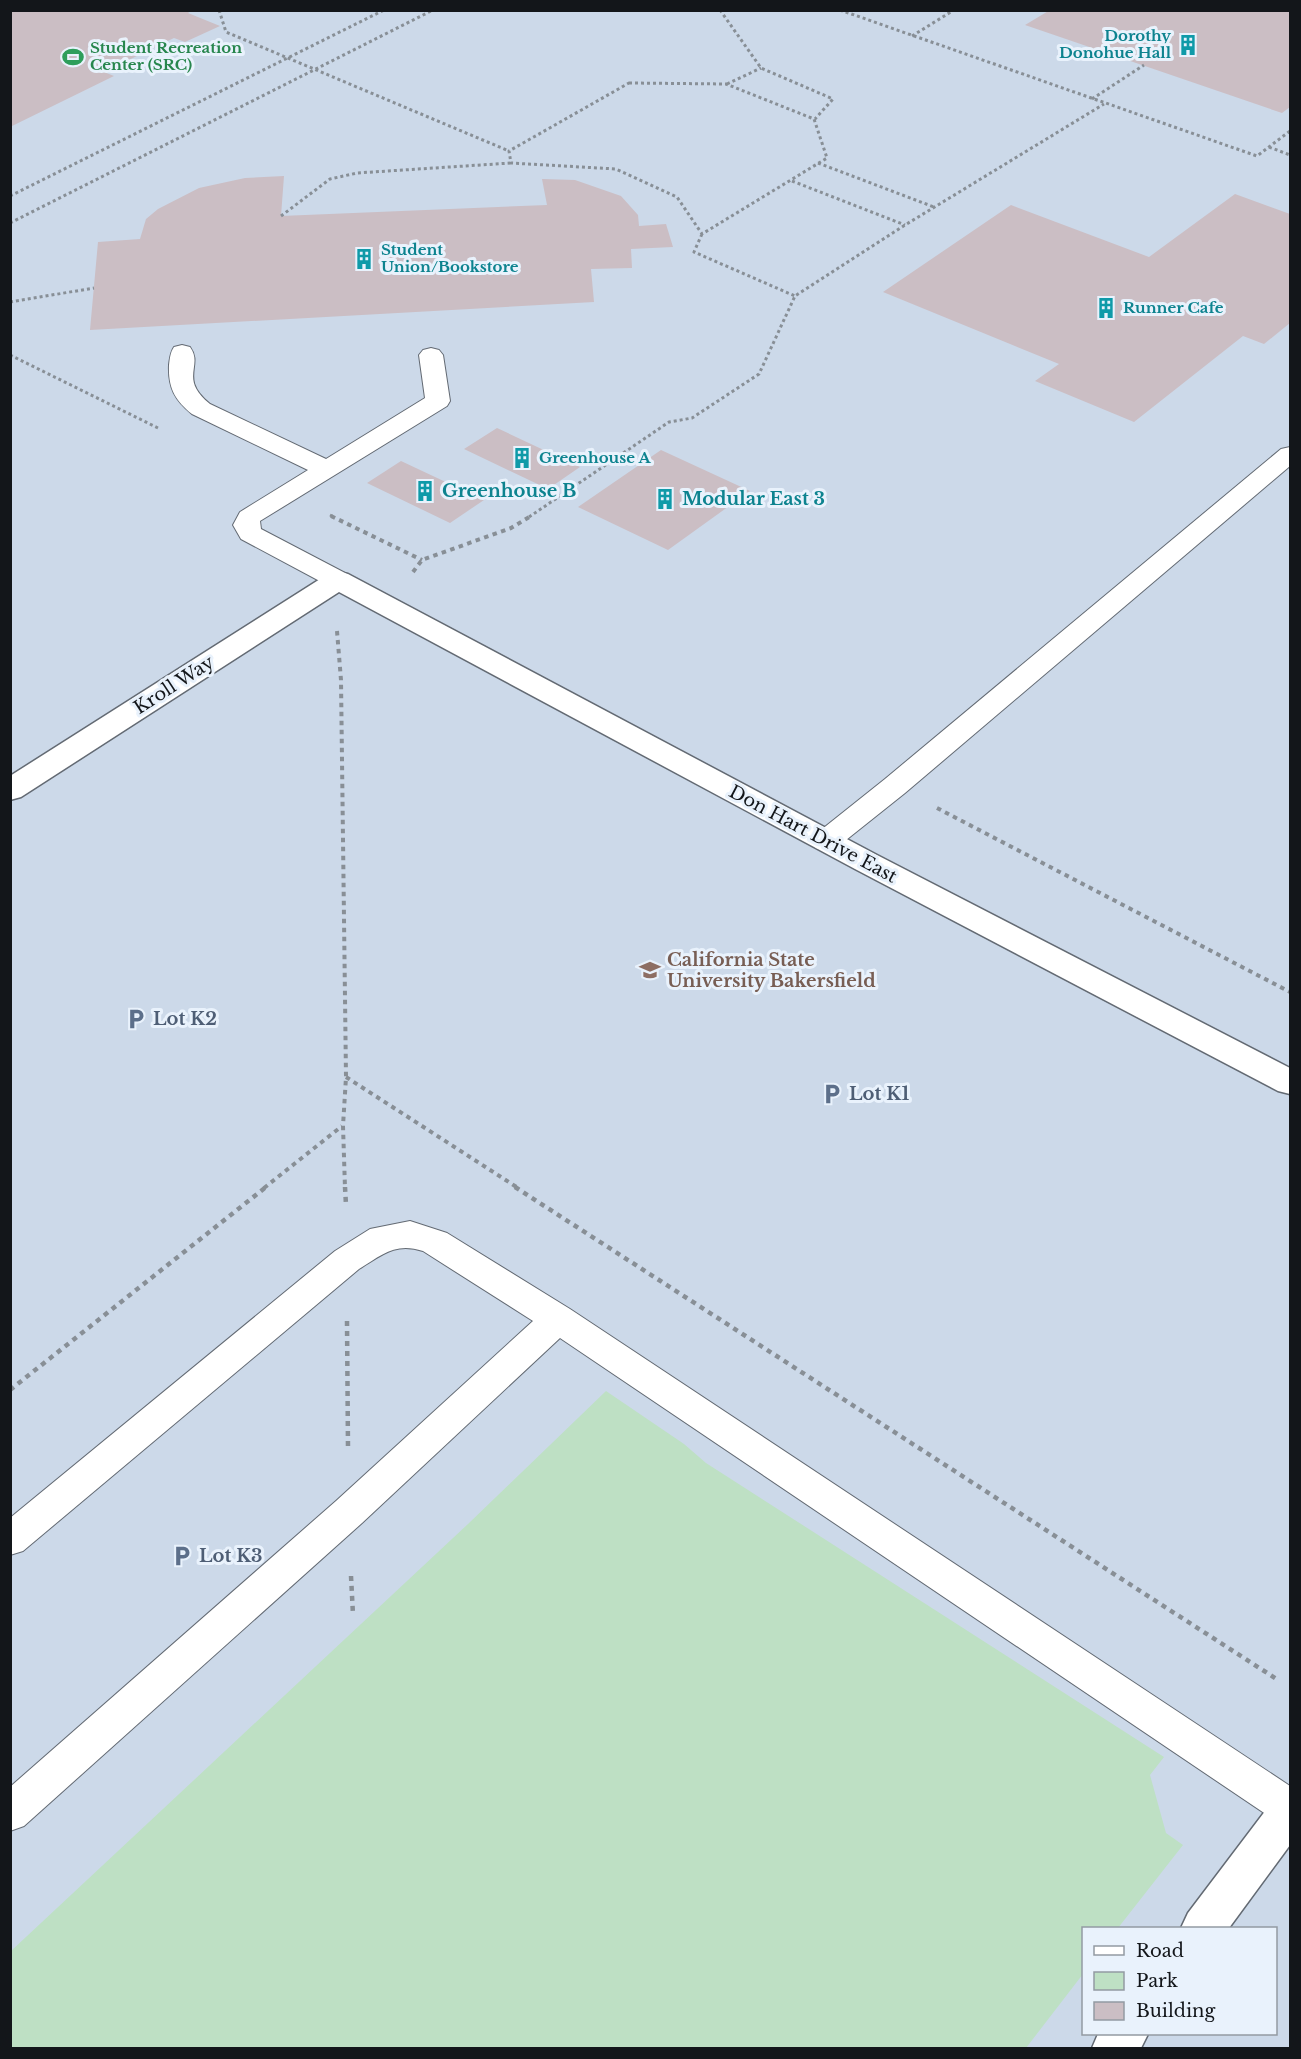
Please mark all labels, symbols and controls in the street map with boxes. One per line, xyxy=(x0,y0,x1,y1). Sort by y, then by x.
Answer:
place label: Dorothy Donohue Hall xyxy=(1059,26,1172,62)
building icon: Dorothy Donohue Hall xyxy=(1176,33,1200,57)
place label: Student Recreation Center (SRC) xyxy=(90,38,242,74)
sports icon: Student Recreation Center (SRC) xyxy=(61,45,85,69)
place label: Student Union/Bookstore xyxy=(381,240,519,276)
building icon: Student Union/Bookstore xyxy=(352,247,376,271)
building icon: Runner Cafe xyxy=(1094,296,1118,320)
place label: Runner Cafe xyxy=(1123,298,1224,317)
building icon: Greenhouse A xyxy=(510,446,534,470)
place label: Greenhouse A xyxy=(539,448,651,467)
building icon: Greenhouse B xyxy=(413,479,437,503)
place label: Greenhouse B xyxy=(442,480,576,502)
building icon: Modular East 3 xyxy=(653,487,677,511)
place label: Modular East 3 xyxy=(682,488,825,510)
street label: Kroll Way xyxy=(130,651,219,719)
street label: Don Hart Drive East xyxy=(725,780,901,888)
place label: California State University Bakersfield xyxy=(667,949,876,992)
school or university icon: California State University Bakersfield xyxy=(638,958,662,982)
parking icon: Lot K2 xyxy=(124,1007,148,1031)
place label: Lot K2 xyxy=(153,1008,217,1030)
parking icon: Lot K1 xyxy=(820,1082,844,1106)
place label: Lot K1 xyxy=(849,1083,909,1105)
parking icon: Lot K3 xyxy=(170,1544,194,1568)
place label: Lot K3 xyxy=(199,1545,262,1567)
legend xyxy=(1082,1927,1277,2035)
text: Road xyxy=(1136,1940,1184,1962)
text: Park xyxy=(1136,1970,1178,1992)
text: Building xyxy=(1136,2000,1215,2022)

